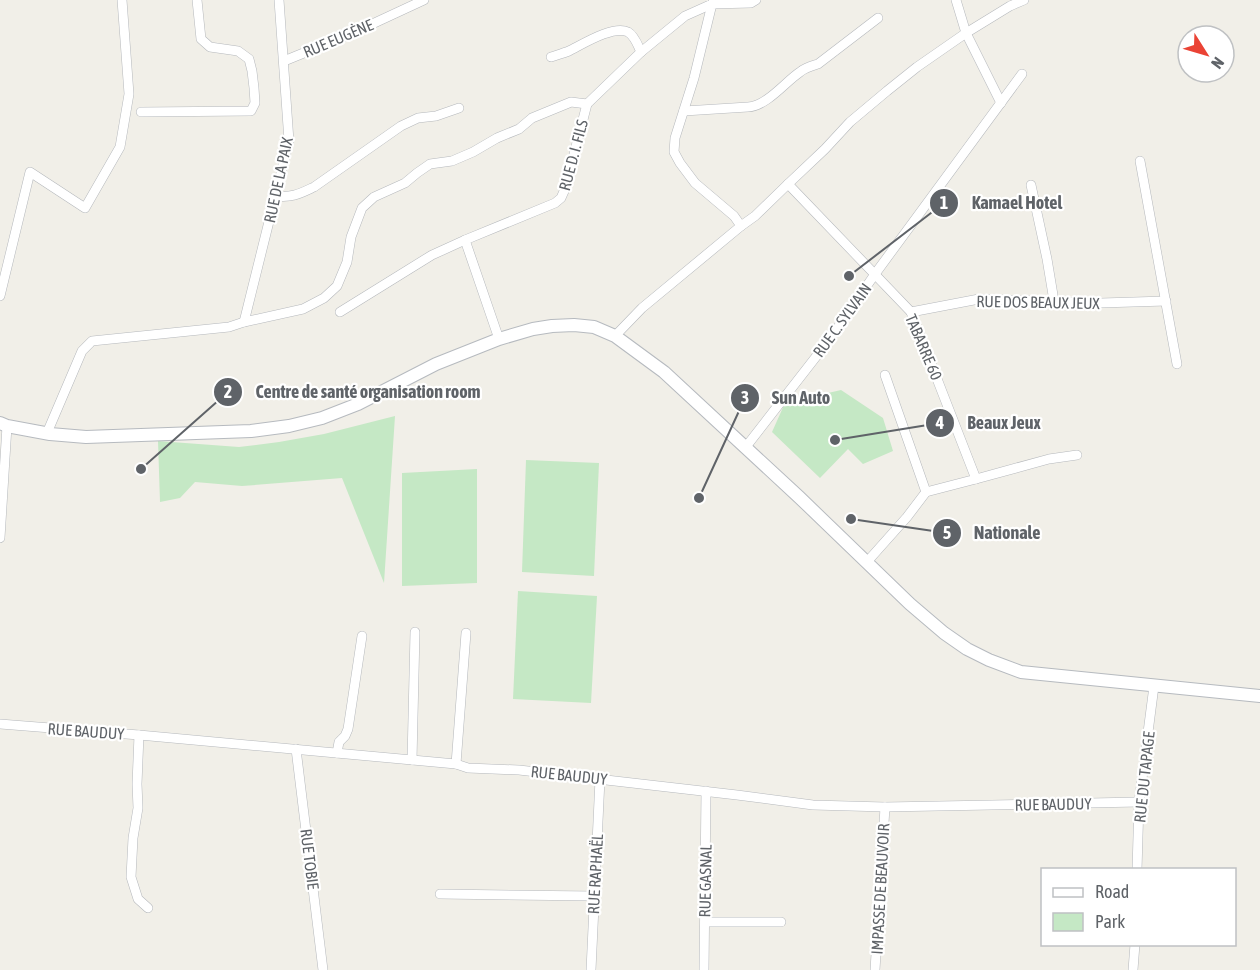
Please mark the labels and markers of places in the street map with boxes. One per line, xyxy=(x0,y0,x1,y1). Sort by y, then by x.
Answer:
callout: Kamael Hotel xyxy=(929,185,1074,221)
callout: Centre de santé organisation room xyxy=(213,374,492,410)
callout: Sun Auto xyxy=(730,380,842,416)
callout: Beaux Jeux xyxy=(925,405,1052,441)
callout: Nationale xyxy=(932,515,1052,551)

